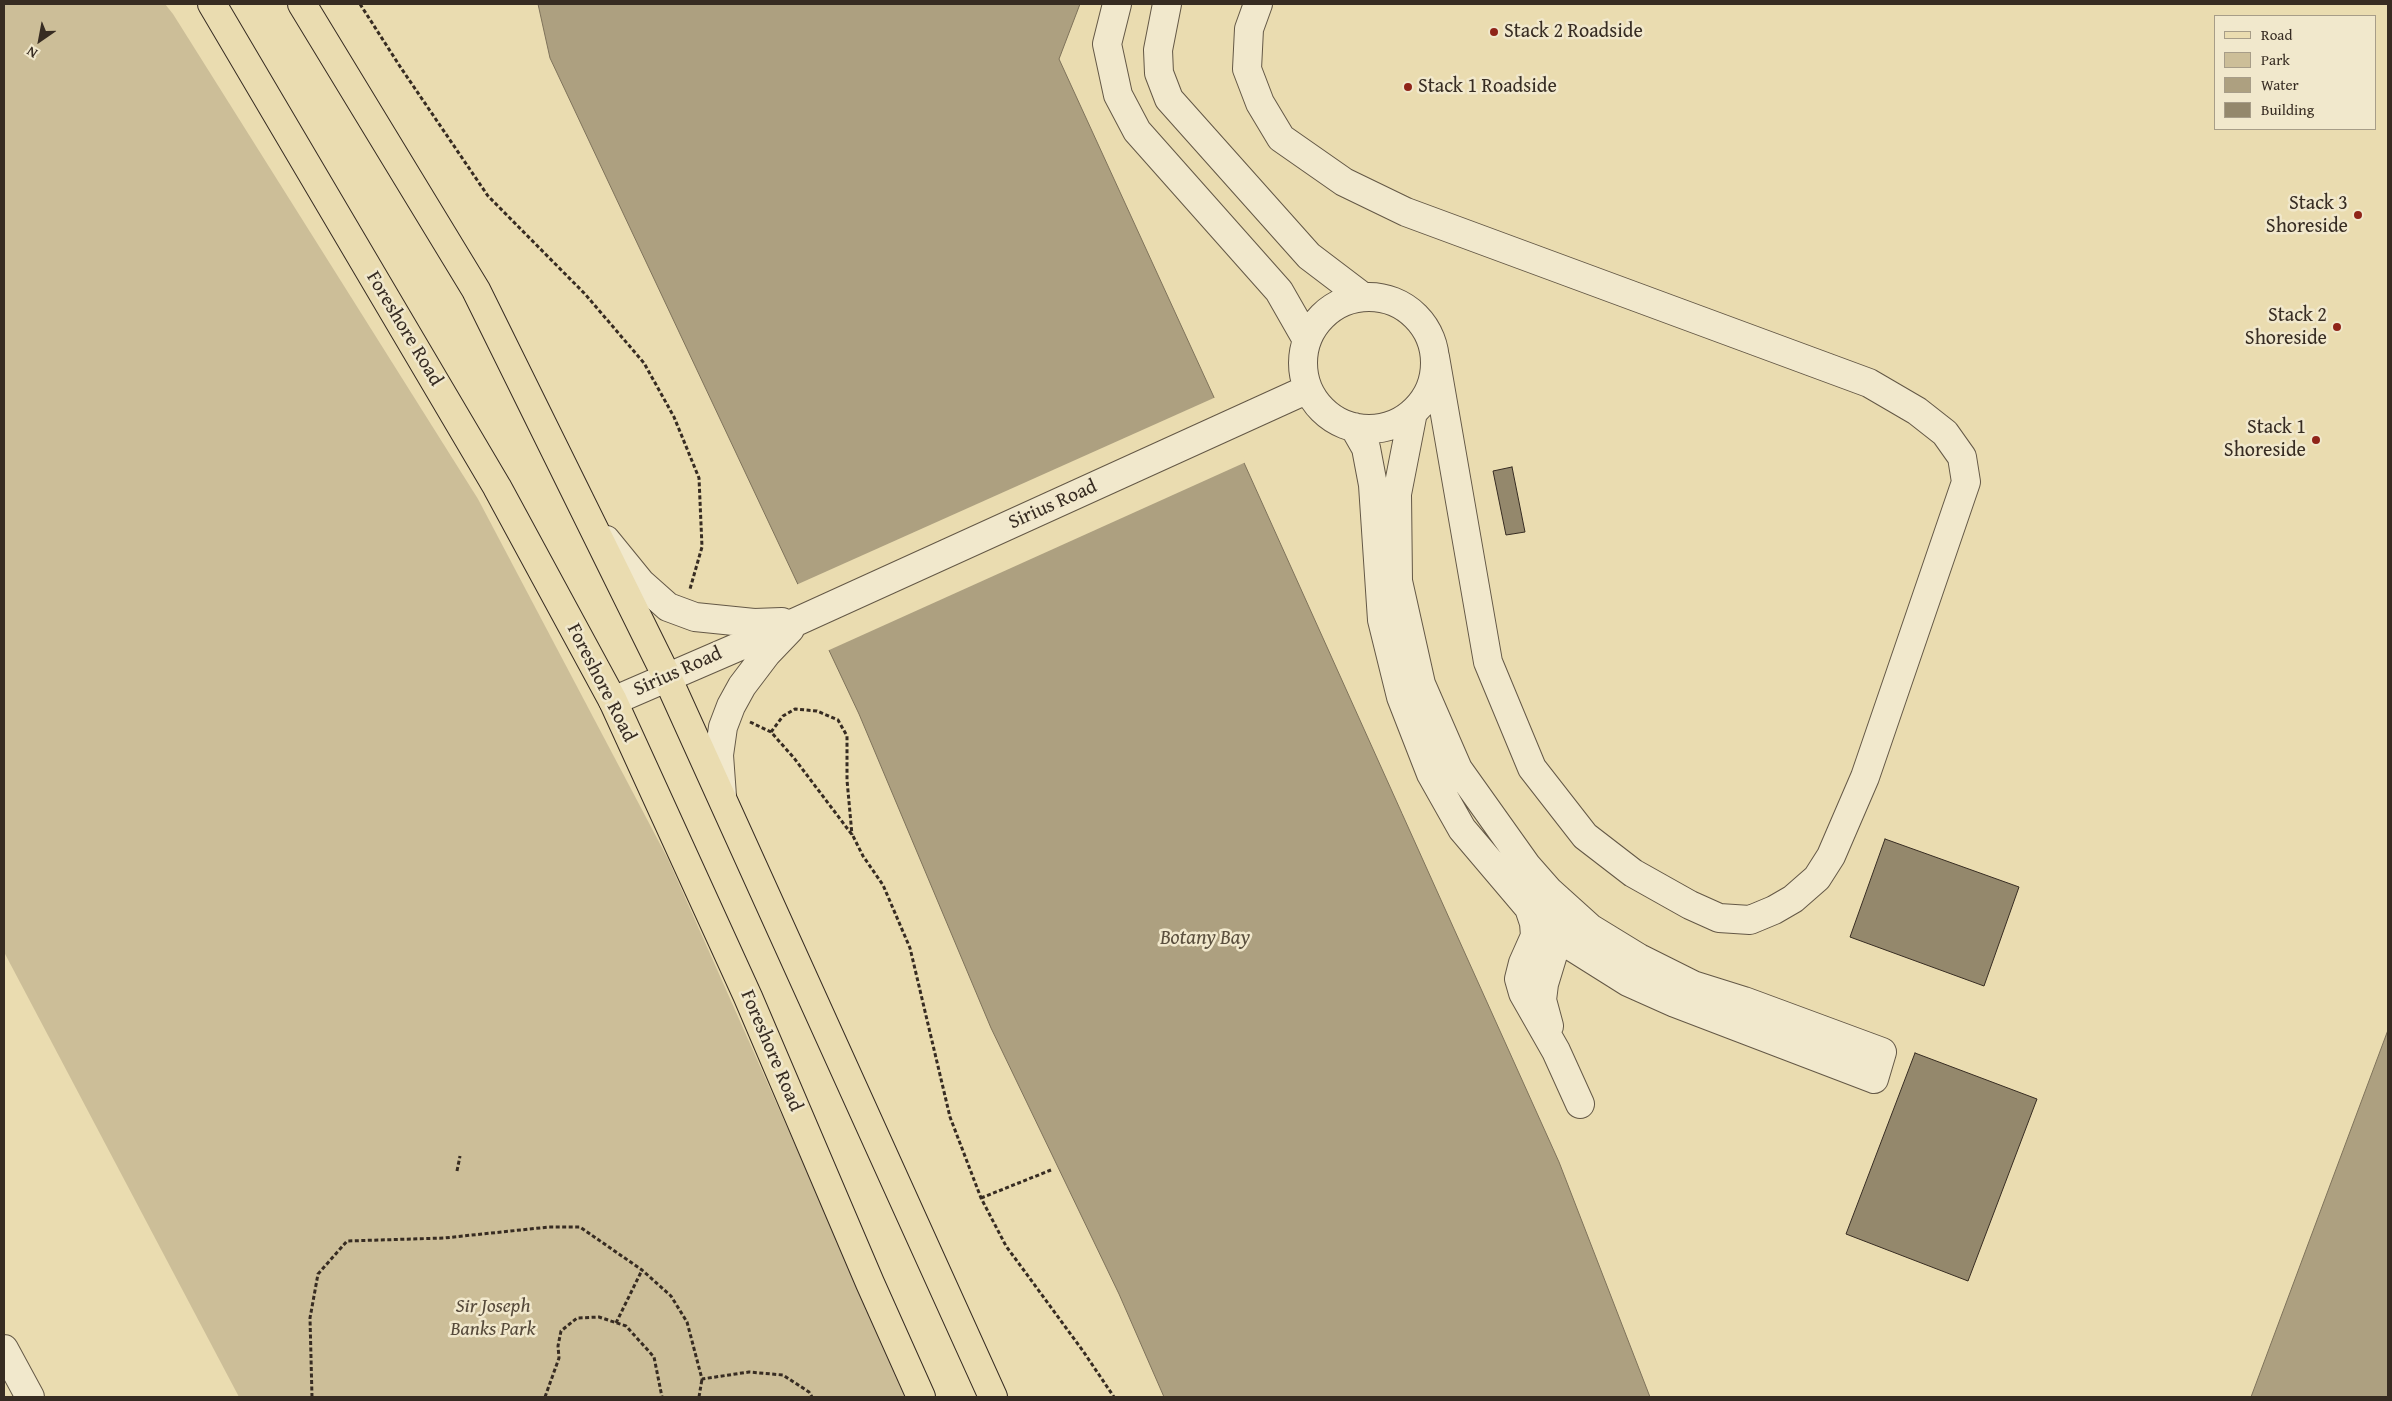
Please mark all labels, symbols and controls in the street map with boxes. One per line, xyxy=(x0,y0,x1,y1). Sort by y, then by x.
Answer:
north arrow xyxy=(15,15,65,65)
legend xyxy=(2214,15,2377,130)
place label: Stack 2 Roadside xyxy=(1504,20,1643,44)
text: Road xyxy=(2261,24,2292,45)
marker: Stack 2 Roadside xyxy=(1488,26,1500,38)
text: N xyxy=(22,42,41,64)
text: Park xyxy=(2261,49,2290,70)
text: Water xyxy=(2261,74,2299,95)
place label: Stack 1 Roadside xyxy=(1418,75,1557,99)
marker: Stack 1 Roadside xyxy=(1402,81,1414,93)
text: Building xyxy=(2261,99,2314,120)
place label: Stack 3 Shoreside xyxy=(2266,192,2348,239)
marker: Stack 3 Shoreside xyxy=(2352,209,2364,221)
street label: Foreshore Road xyxy=(360,267,448,391)
place label: Stack 2 Shoreside xyxy=(2245,304,2327,351)
marker: Stack 2 Shoreside xyxy=(2331,321,2343,333)
place label: Stack 1 Shoreside xyxy=(2224,416,2306,463)
marker: Stack 1 Shoreside xyxy=(2310,434,2322,446)
street label: Sirius Road xyxy=(1005,475,1101,535)
street label: Foreshore Road xyxy=(561,620,641,746)
street label: Sirius Road xyxy=(630,642,726,702)
water label: Botany Bay xyxy=(1160,926,1250,952)
street label: Foreshore Road xyxy=(735,987,807,1115)
park label: Sir Joseph Banks Park xyxy=(450,1295,536,1342)

